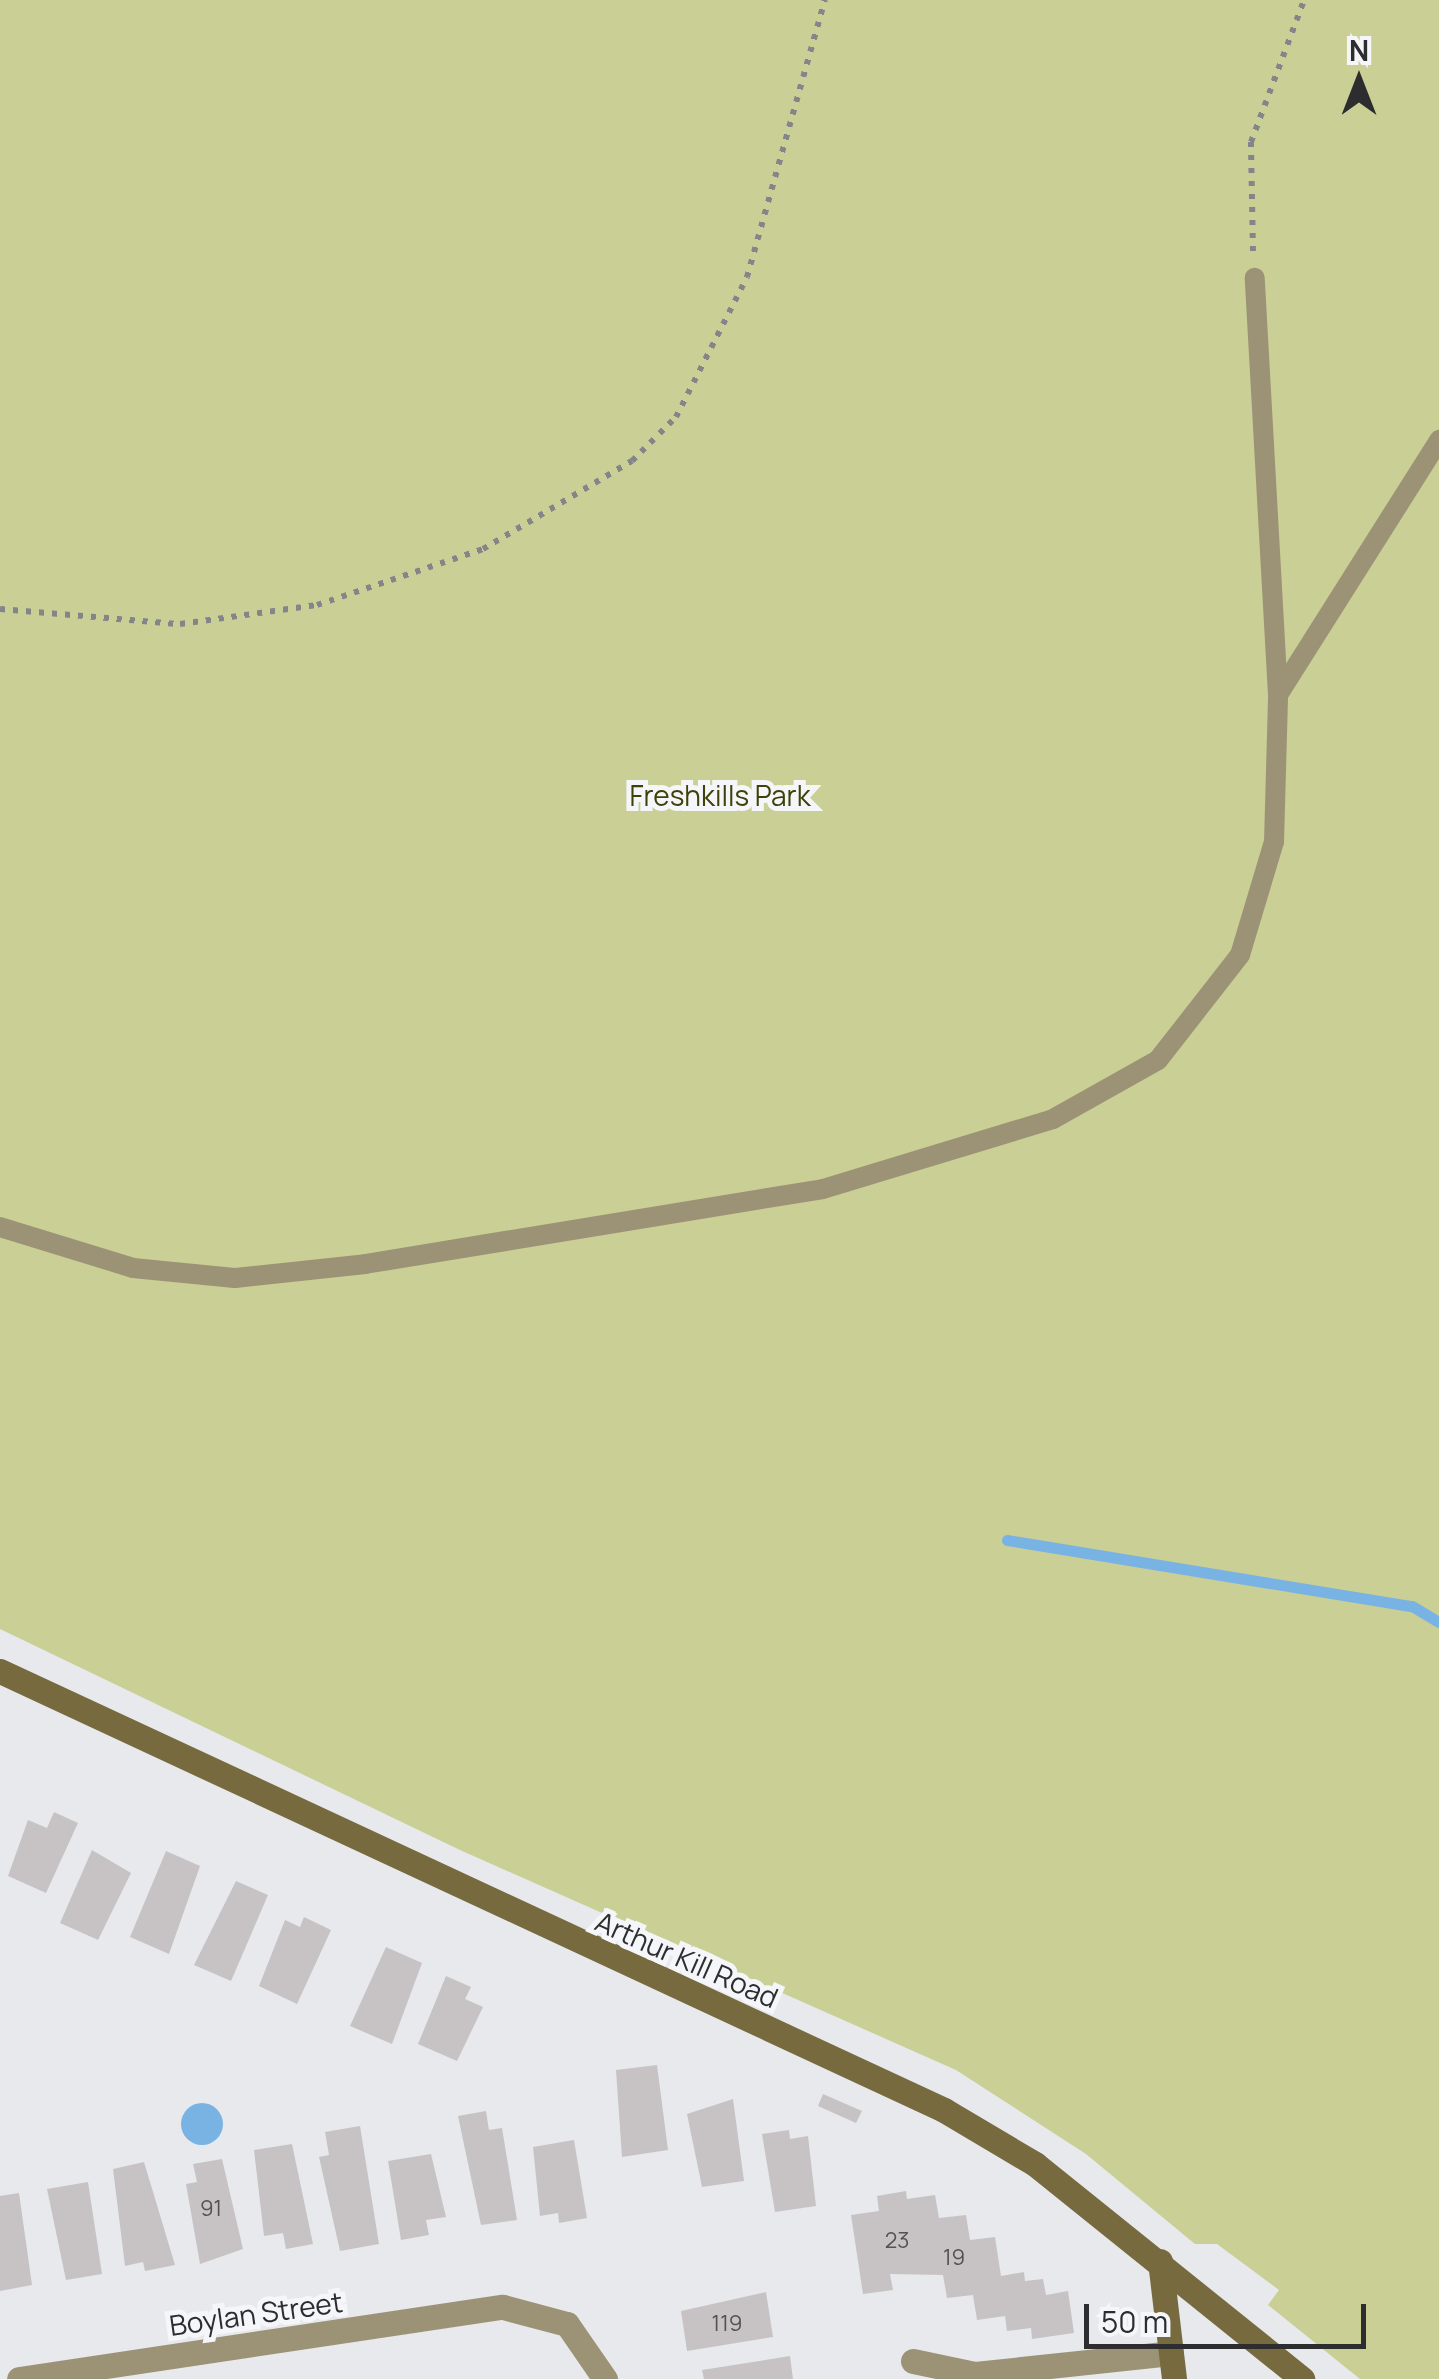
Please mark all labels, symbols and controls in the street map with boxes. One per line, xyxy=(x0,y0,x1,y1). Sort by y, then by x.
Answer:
north arrow xyxy=(1309,30,1409,130)
text: N xyxy=(1349,31,1369,69)
park label: Freshkills Park xyxy=(629,778,811,812)
street label: Arthur Kill Road xyxy=(591,1904,783,2014)
house number: 91 xyxy=(200,2196,222,2222)
house number: 23 xyxy=(885,2228,909,2254)
house number: 19 xyxy=(943,2245,965,2271)
street label: Boylan Street xyxy=(167,2284,345,2342)
scale bar xyxy=(1089,2284,1372,2346)
text: 50 m xyxy=(1101,2301,1168,2342)
house number: 119 xyxy=(712,2311,742,2337)

